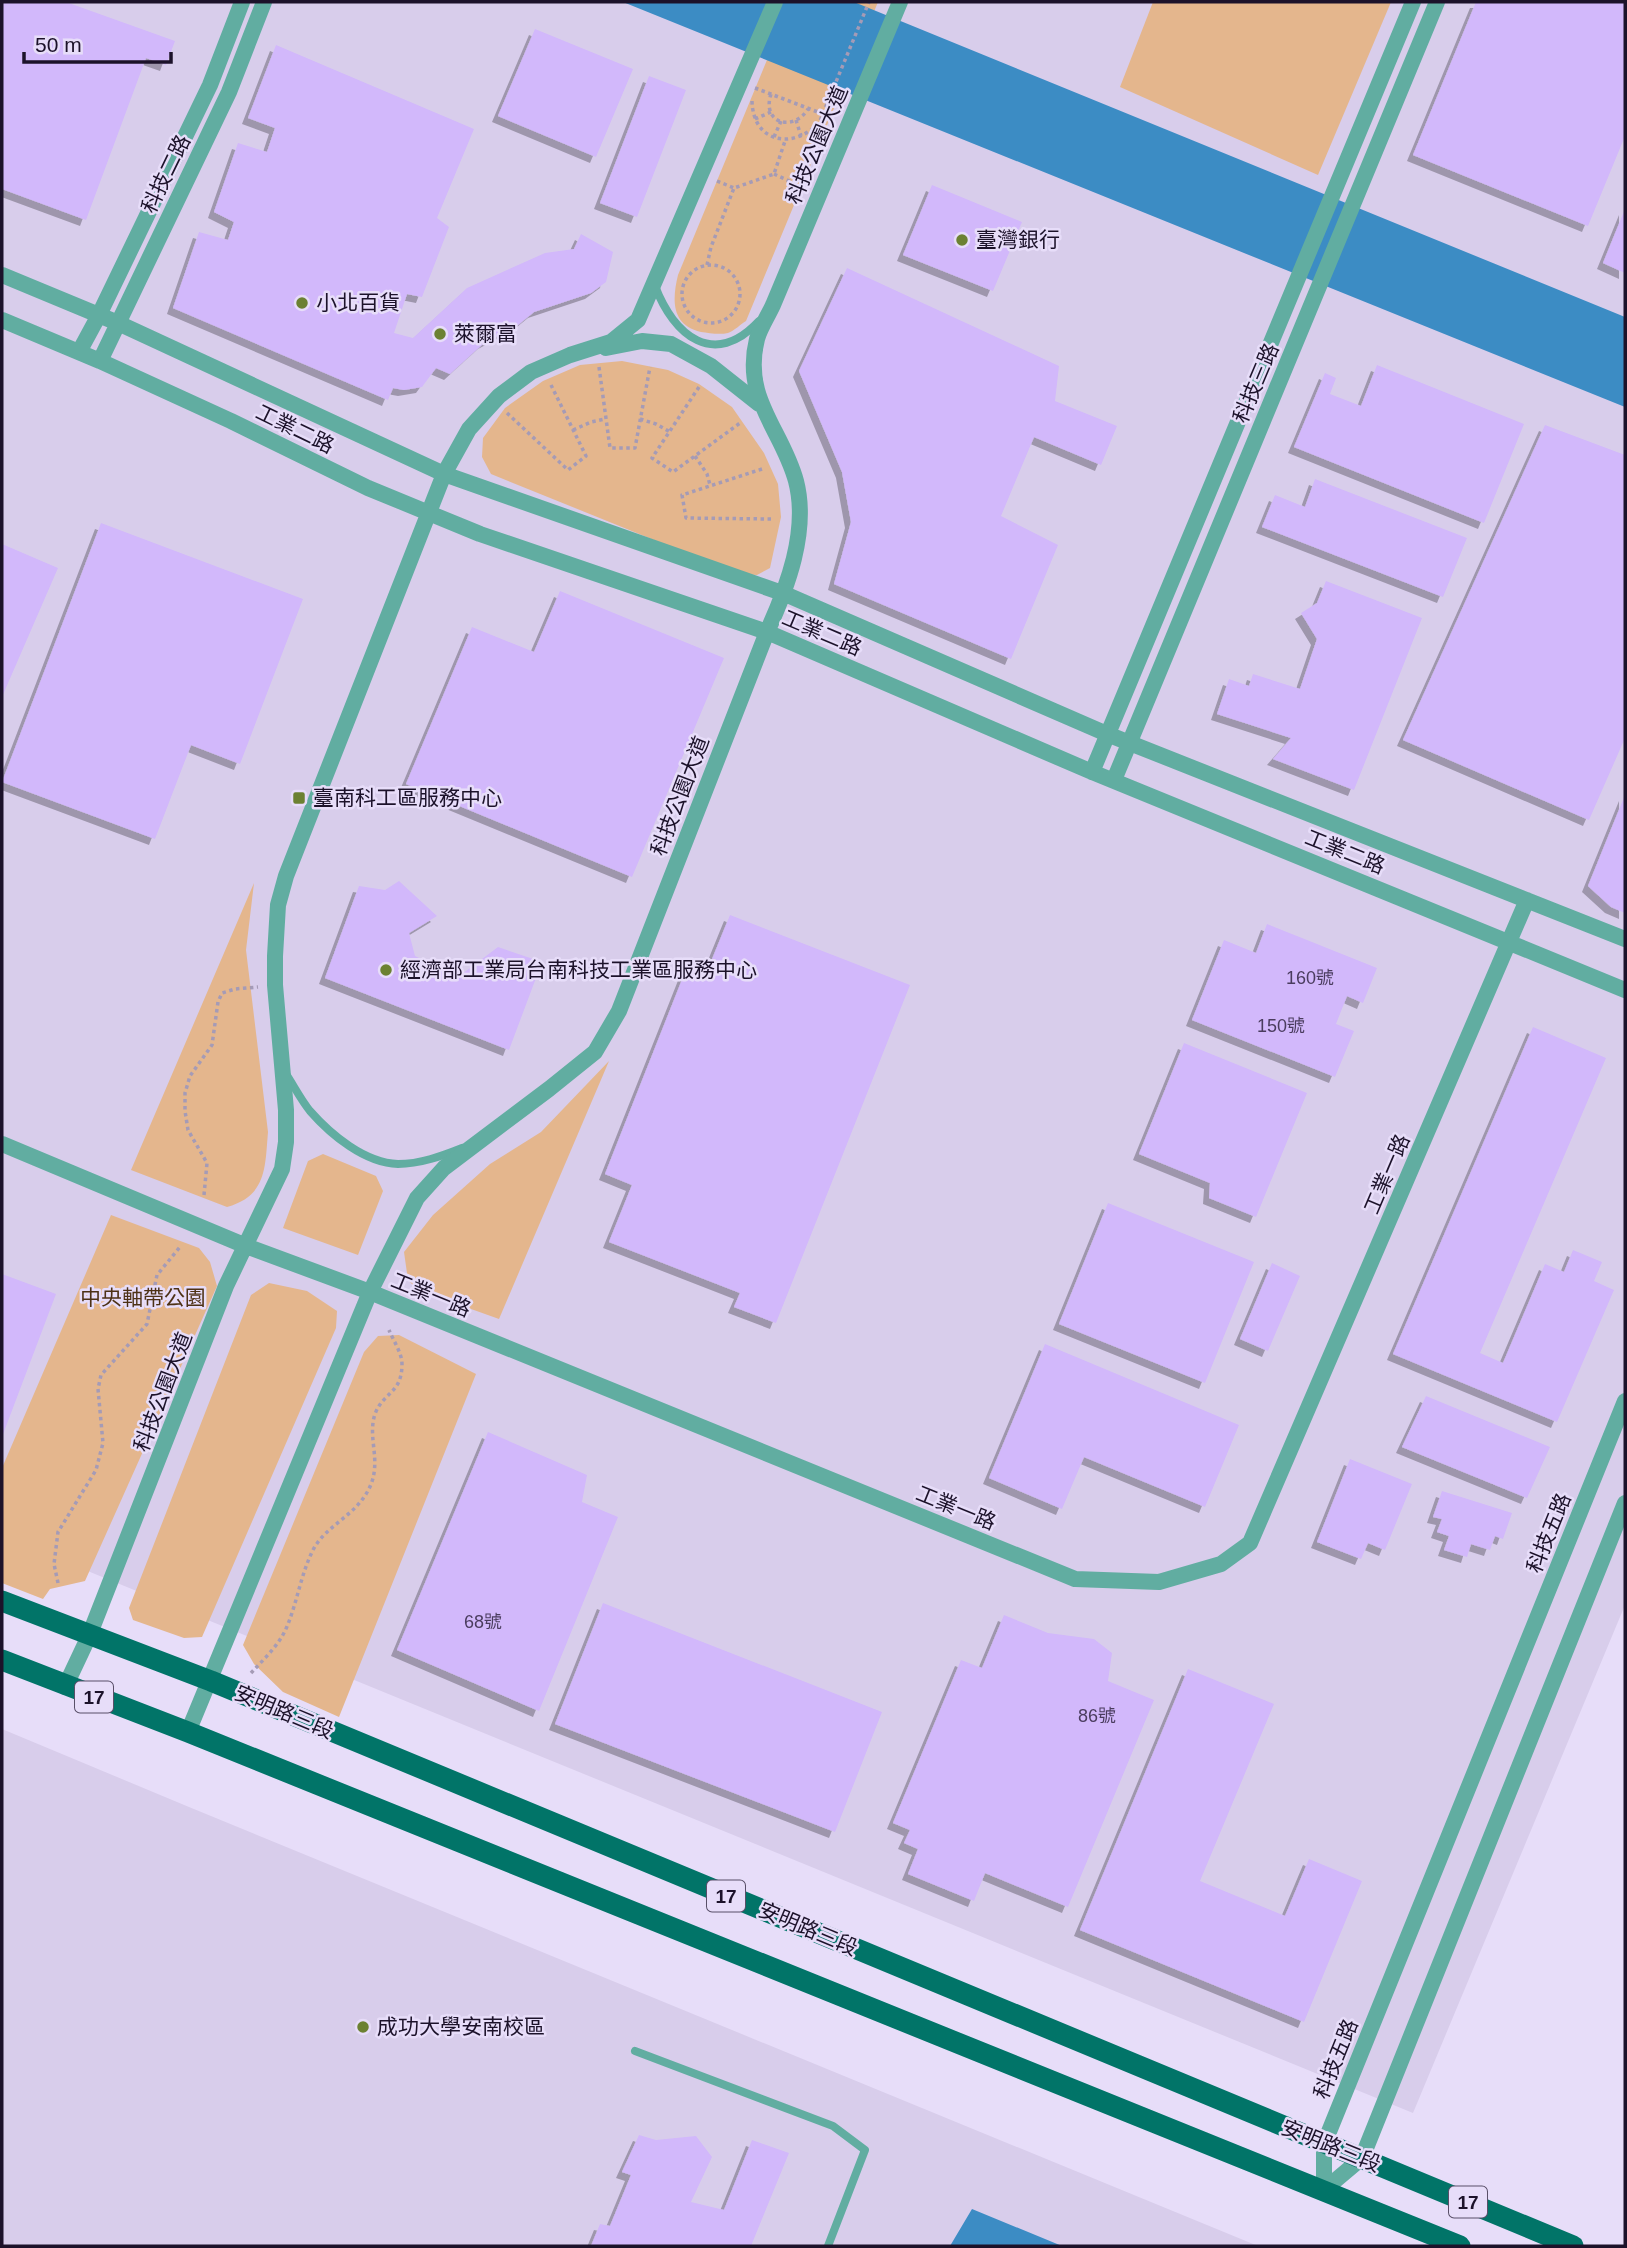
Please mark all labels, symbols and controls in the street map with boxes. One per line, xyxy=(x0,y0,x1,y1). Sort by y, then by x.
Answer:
scale bar xyxy=(24,21,172,65)
text: 50 m xyxy=(35,33,82,56)
street label: 科技公園大道 xyxy=(781,82,852,207)
street label: 科技二路 xyxy=(137,131,194,217)
place label: 臺灣銀行 xyxy=(976,228,1060,251)
marker: 臺灣銀行 xyxy=(954,232,970,248)
place label: 小北百貨 xyxy=(316,291,400,314)
marker: 小北百貨 xyxy=(294,295,310,311)
place label: 萊爾富 xyxy=(454,322,517,345)
marker: 萊爾富 xyxy=(432,326,448,342)
street label: 科技三路 xyxy=(1229,340,1283,426)
street label: 工業二路 xyxy=(252,400,338,457)
street label: 工業二路 xyxy=(779,606,865,660)
street label: 科技公園大道 xyxy=(646,733,713,859)
place label: 臺南科工區服務中心 xyxy=(313,786,502,809)
marker: 臺南科工區服務中心 xyxy=(291,790,307,806)
street label: 工業二路 xyxy=(1302,825,1388,878)
place label: 經濟部工業局台南科技工業區服務中心 xyxy=(400,958,757,981)
marker: 經濟部工業局台南科技工業區服務中心 xyxy=(378,962,394,978)
house number: 160號 xyxy=(1286,968,1334,988)
house number: 150號 xyxy=(1257,1016,1305,1036)
street label: 工業一路 xyxy=(1360,1131,1414,1217)
street label: 工業一路 xyxy=(388,1268,474,1321)
park label: 中央軸帶公園 xyxy=(80,1286,206,1309)
street label: 科技公園大道 xyxy=(129,1329,196,1455)
street label: 工業一路 xyxy=(913,1481,999,1534)
street label: 科技五路 xyxy=(1522,1490,1575,1576)
house number: 68號 xyxy=(464,1612,502,1632)
street label: 安明路三段 xyxy=(231,1680,337,1743)
road number: 17 xyxy=(75,1681,113,1712)
house number: 86號 xyxy=(1078,1706,1116,1726)
road number: 17 xyxy=(707,1880,745,1912)
street label: 安明路三段 xyxy=(755,1897,861,1960)
place label: 成功大學安南校區 xyxy=(377,2015,545,2038)
street label: 科技五路 xyxy=(1309,2016,1362,2102)
marker: 成功大學安南校區 xyxy=(355,2019,371,2035)
street label: 安明路三段 xyxy=(1278,2115,1384,2176)
road number: 17 xyxy=(1449,2186,1487,2218)

